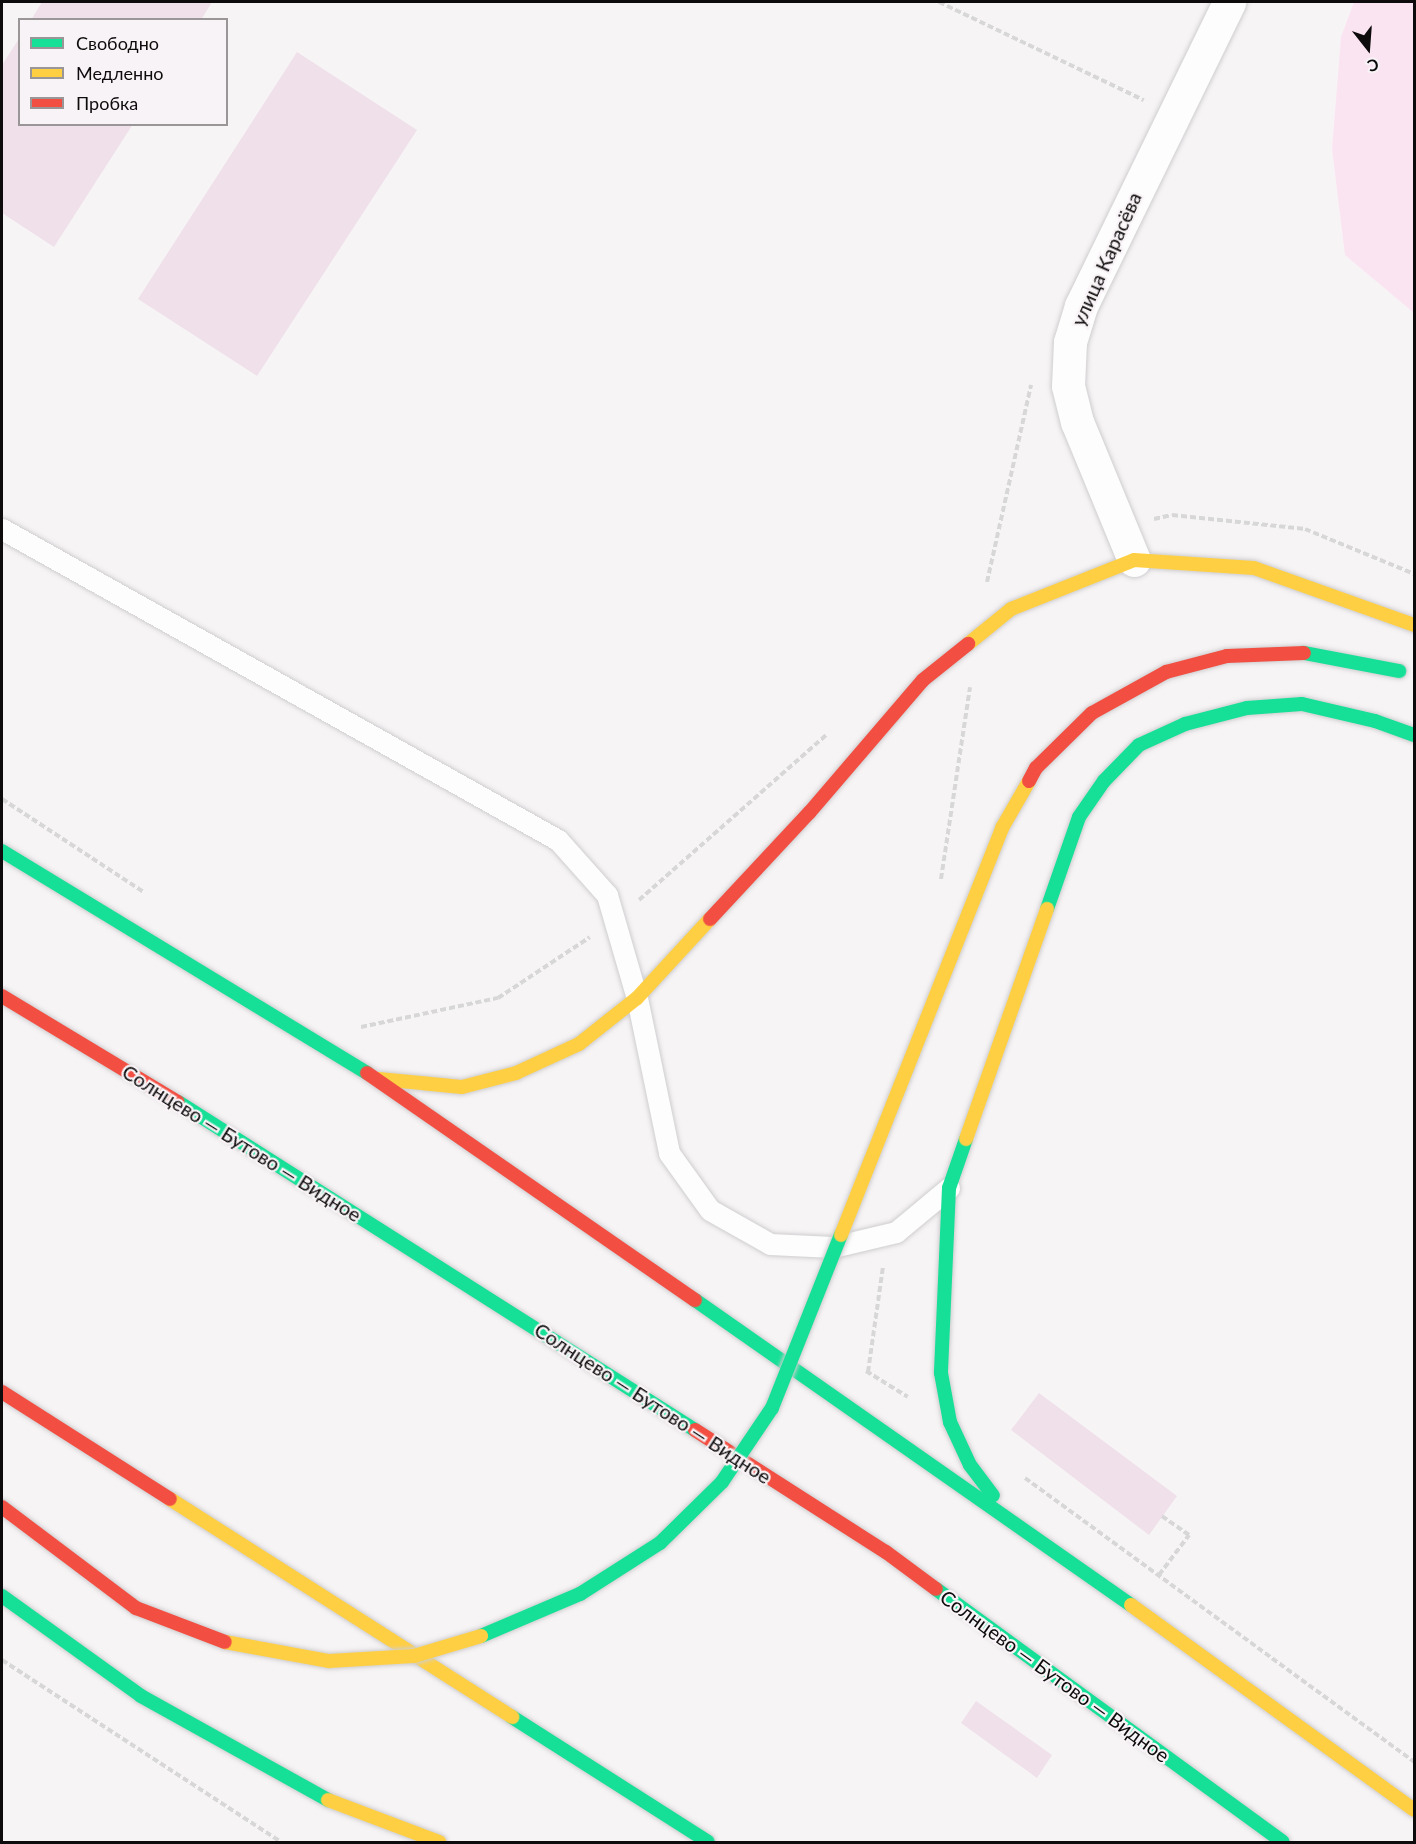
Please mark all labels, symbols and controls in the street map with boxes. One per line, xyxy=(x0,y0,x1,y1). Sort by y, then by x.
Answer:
legend xyxy=(18,18,228,126)
north arrow xyxy=(1338,18,1398,78)
text: Свободно xyxy=(76,32,159,54)
text: С xyxy=(1366,55,1381,76)
text: Медленно xyxy=(76,62,164,84)
text: Пробка xyxy=(76,92,138,114)
street label: улица Карасёва xyxy=(1066,188,1146,330)
street label: Солнцево — Бутово — Видное xyxy=(118,1059,366,1227)
street label: Солнцево — Бутово — Видное xyxy=(530,1317,776,1489)
street label: Солнцево — Бутово — Видное xyxy=(936,1585,1174,1767)

